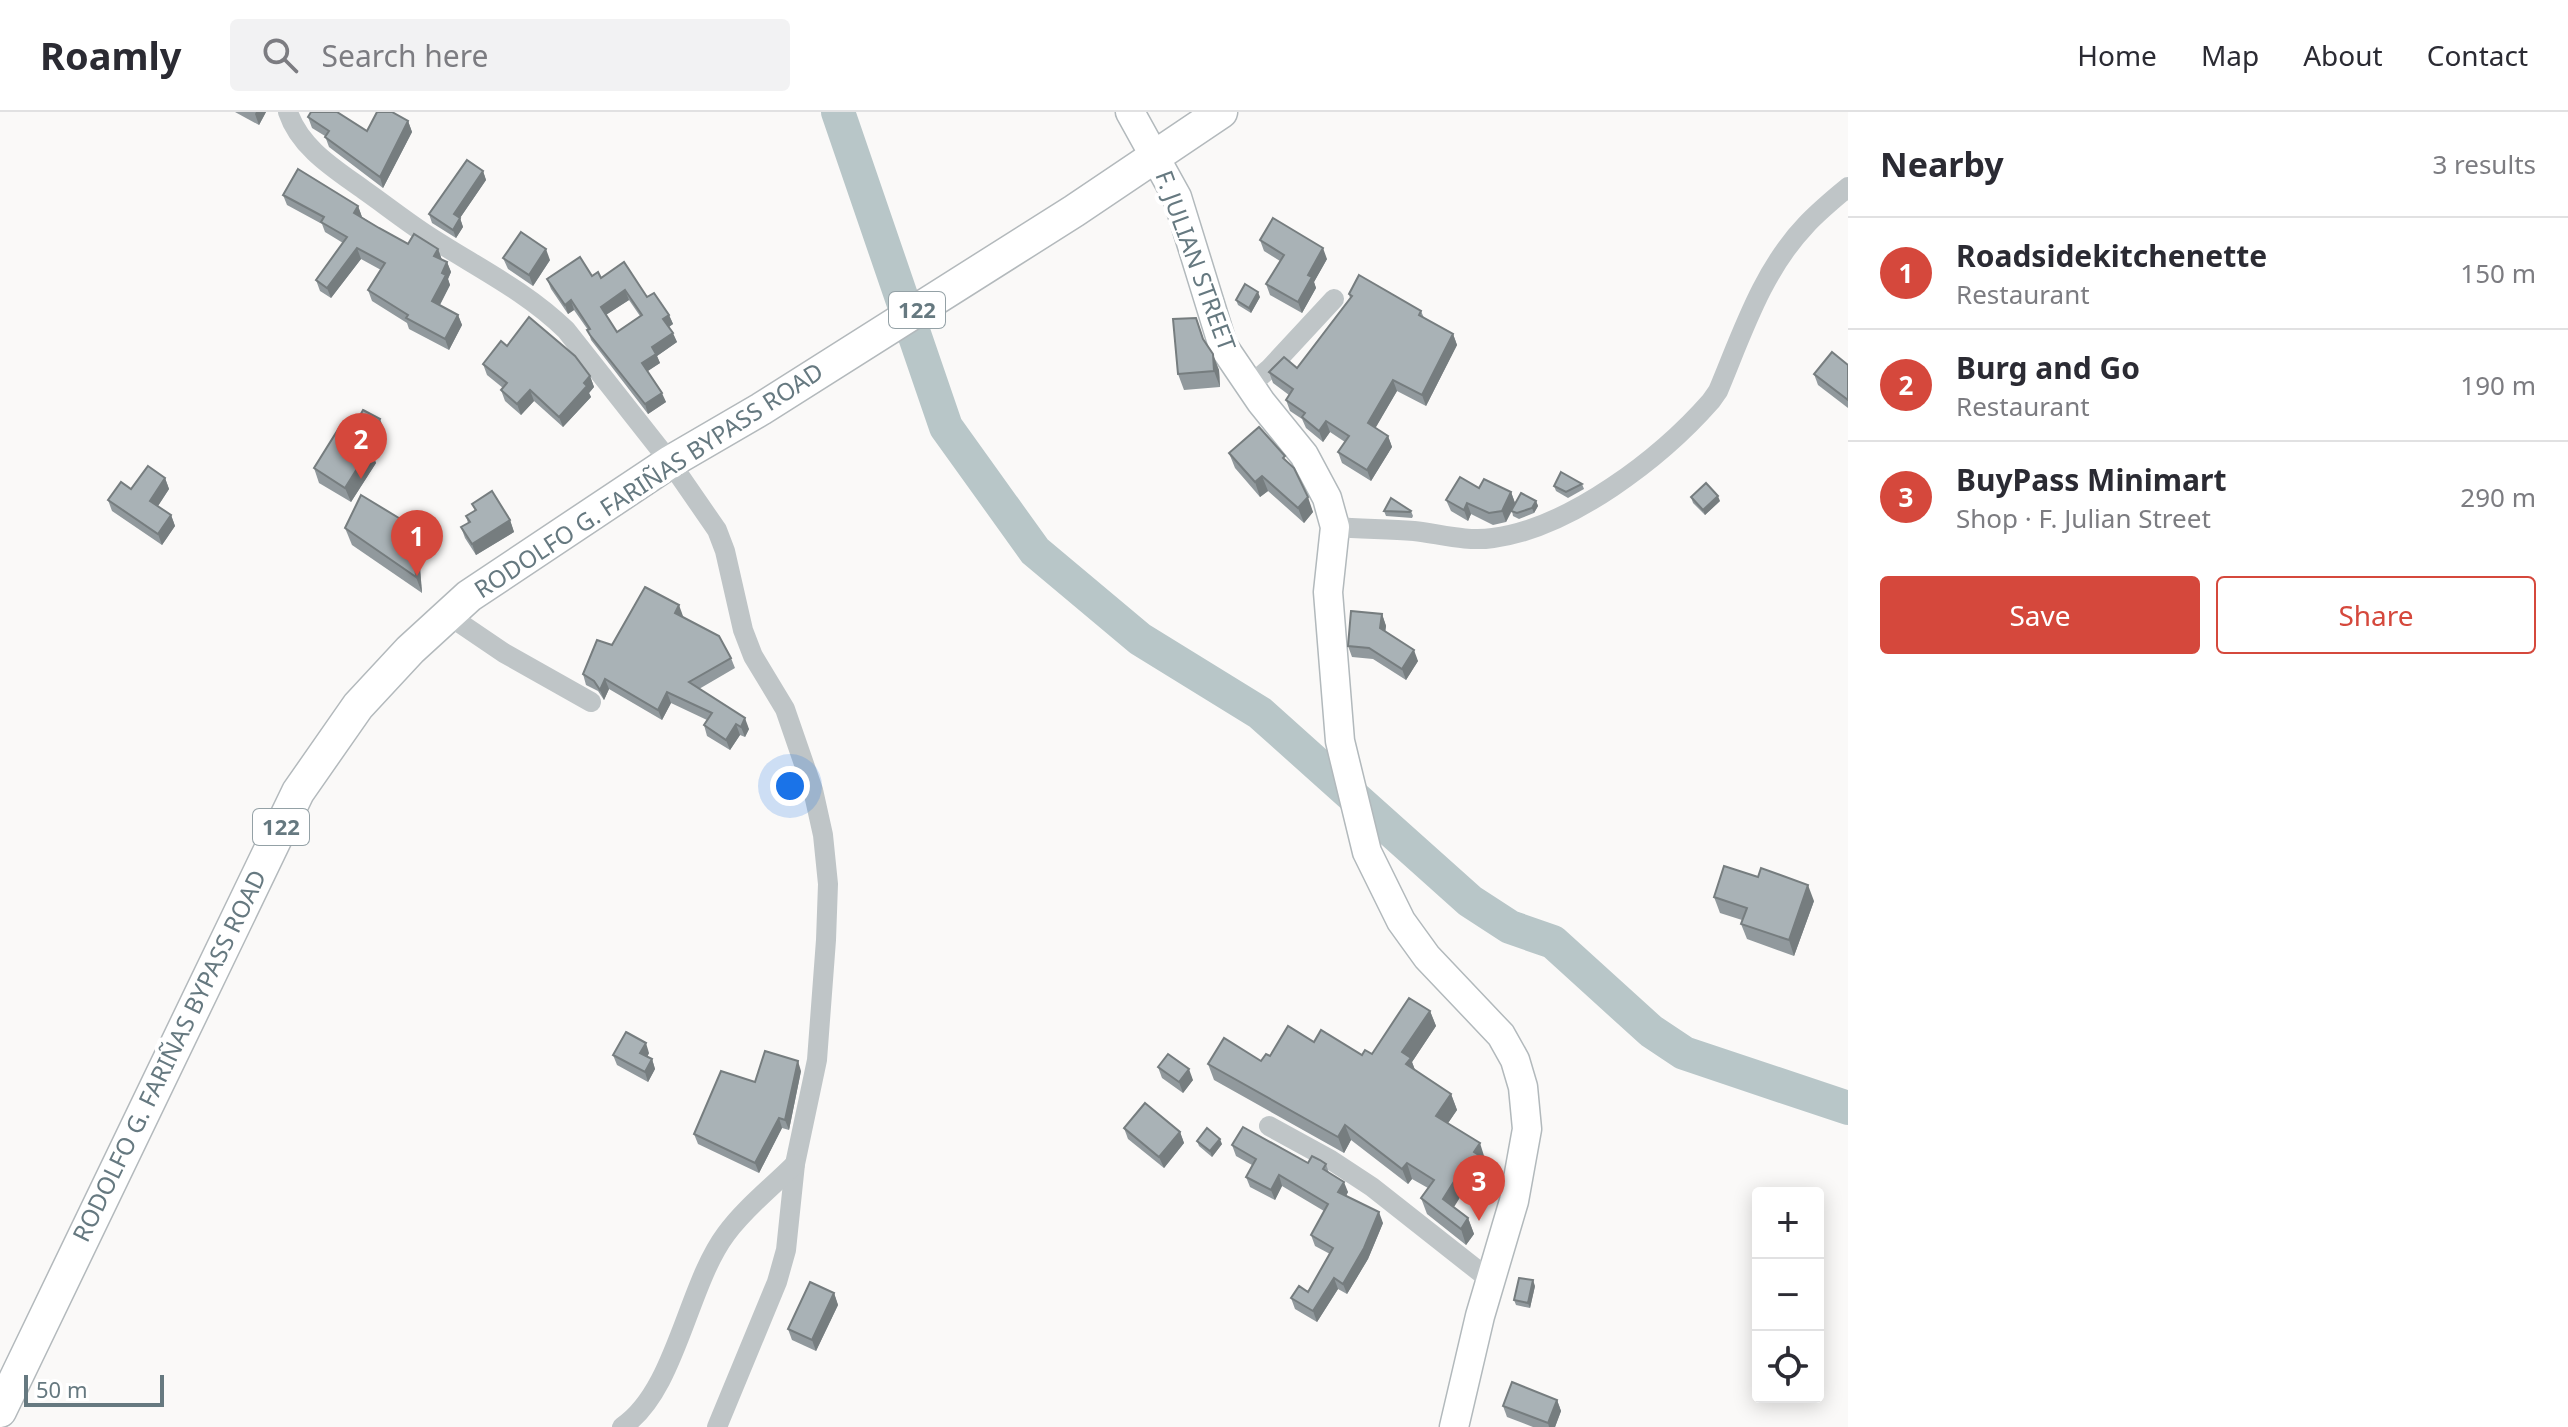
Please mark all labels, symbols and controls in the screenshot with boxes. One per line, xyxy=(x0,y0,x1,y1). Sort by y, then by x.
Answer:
search box xyxy=(230,19,790,91)
text: Roamly xyxy=(40,29,182,81)
icon: search xyxy=(258,33,302,77)
text: Search here xyxy=(322,35,488,76)
text: Home xyxy=(2077,36,2157,74)
text: Map xyxy=(2201,36,2259,74)
text: About xyxy=(2303,36,2383,74)
text: Contact xyxy=(2427,36,2528,74)
text: Nearby xyxy=(1880,141,2004,187)
text: 3 results xyxy=(2432,146,2536,182)
street label: F. JULIAN STREET xyxy=(1148,166,1245,356)
text: Roadsidekitchenette xyxy=(1956,235,2267,276)
text: 1 xyxy=(1899,255,1913,291)
text: 150 m xyxy=(2460,255,2536,291)
text: Restaurant xyxy=(1956,276,2090,312)
road number: 122 xyxy=(889,292,945,328)
text: Burg and Go xyxy=(1956,347,2140,388)
street label: RODOLFO G. FARIÑAS BYPASS ROAD xyxy=(467,354,829,605)
text: 2 xyxy=(1899,367,1913,403)
text: 190 m xyxy=(2460,367,2536,403)
text: Restaurant xyxy=(1956,388,2090,424)
pin: 2 xyxy=(335,413,387,479)
text: BuyPass Minimart xyxy=(1956,459,2226,500)
text: 3 xyxy=(1899,479,1913,515)
text: 290 m xyxy=(2460,479,2536,515)
text: Shop · F. Julian Street xyxy=(1956,500,2211,536)
pin: 1 xyxy=(391,510,443,576)
button: Save xyxy=(1880,576,2200,654)
button: Share xyxy=(2216,576,2536,654)
your location xyxy=(770,766,810,806)
road number: 122 xyxy=(253,809,309,845)
street label: RODOLFO G. FARIÑAS BYPASS ROAD xyxy=(64,864,273,1247)
pin: 3 xyxy=(1453,1155,1505,1221)
map controls xyxy=(1752,1187,1824,1403)
button: + xyxy=(1752,1187,1824,1259)
button: − xyxy=(1752,1259,1824,1331)
button: locate xyxy=(1752,1331,1824,1403)
scale bar xyxy=(24,1371,164,1407)
text: 50 m xyxy=(36,1374,87,1404)

